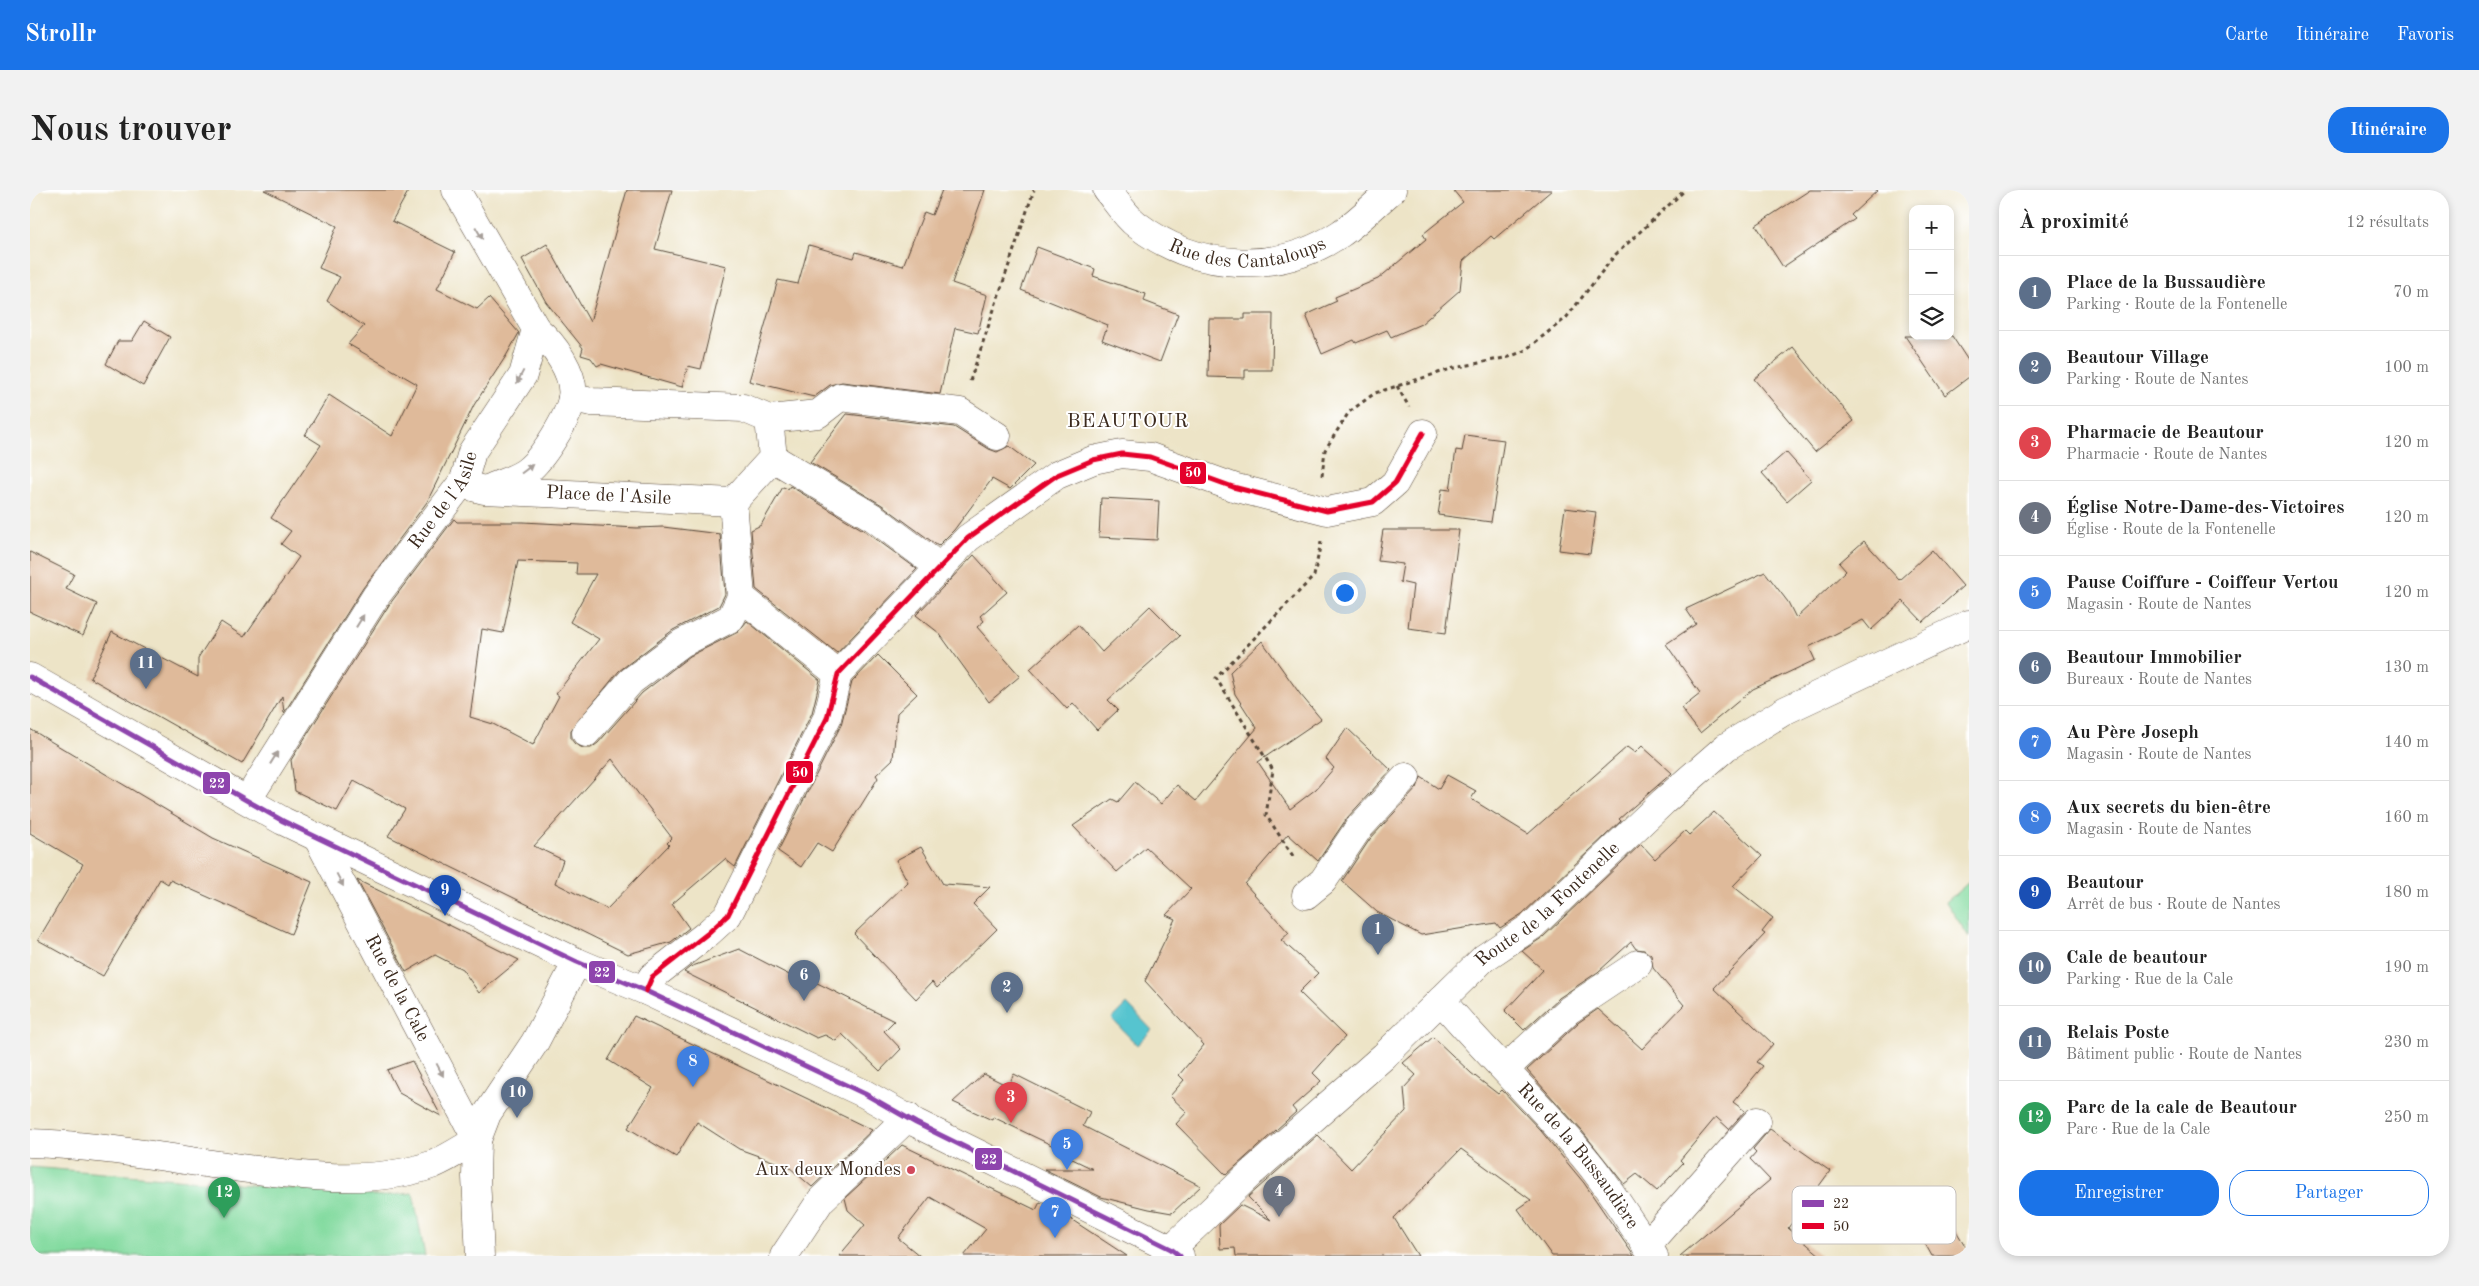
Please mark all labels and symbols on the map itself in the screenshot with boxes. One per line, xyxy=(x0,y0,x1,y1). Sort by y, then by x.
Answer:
one-way arrow xyxy=(475,226,484,239)
street label: Rue des Cantaloups xyxy=(1166,234,1329,272)
one-way arrow xyxy=(516,370,524,385)
district label: BEAUTOUR xyxy=(1067,412,1189,432)
street label: Rue de l'Asile xyxy=(406,449,481,553)
line badge: 50 xyxy=(1179,461,1207,485)
one-way arrow xyxy=(520,464,534,474)
text: 50 xyxy=(1185,466,1201,480)
street label: Place de l'Asile xyxy=(545,483,672,509)
your location xyxy=(1332,580,1358,606)
one-way arrow xyxy=(356,614,365,627)
pin: 11 xyxy=(130,648,162,689)
one-way arrow xyxy=(269,751,278,765)
line badge: 50 xyxy=(785,760,814,784)
text: 50 xyxy=(792,766,808,780)
line badge: 22 xyxy=(202,771,231,795)
text: 22 xyxy=(209,777,225,791)
street label: Route de la Fontenelle xyxy=(1472,839,1624,970)
one-way arrow xyxy=(336,873,344,887)
pin: 9 xyxy=(429,875,461,916)
pin: 1 xyxy=(1362,914,1394,955)
street label: Rue de la Cale xyxy=(361,932,433,1045)
line badge: 22 xyxy=(588,960,616,984)
pin: 6 xyxy=(788,960,820,1001)
text: 22 xyxy=(594,966,610,980)
pin: 2 xyxy=(991,972,1023,1013)
pin: 8 xyxy=(677,1046,709,1087)
one-way arrow xyxy=(436,1063,444,1077)
pin: 10 xyxy=(501,1077,533,1118)
street label: Rue de la Bussaudière xyxy=(1513,1080,1642,1233)
pin: 3 xyxy=(995,1082,1027,1123)
pin: 5 xyxy=(1051,1129,1083,1170)
line badge: 22 xyxy=(974,1147,1003,1171)
text: 22 xyxy=(981,1153,997,1167)
place label: Aux deux Mondes xyxy=(755,1161,901,1180)
marker: Aux deux Mondes xyxy=(905,1164,917,1176)
pin: 4 xyxy=(1263,1176,1295,1217)
pin: 12 xyxy=(208,1177,240,1218)
legend xyxy=(1792,1186,1956,1244)
pin: 7 xyxy=(1039,1197,1071,1238)
text: 22 xyxy=(1833,1197,1849,1211)
text: 50 xyxy=(1833,1220,1849,1234)

